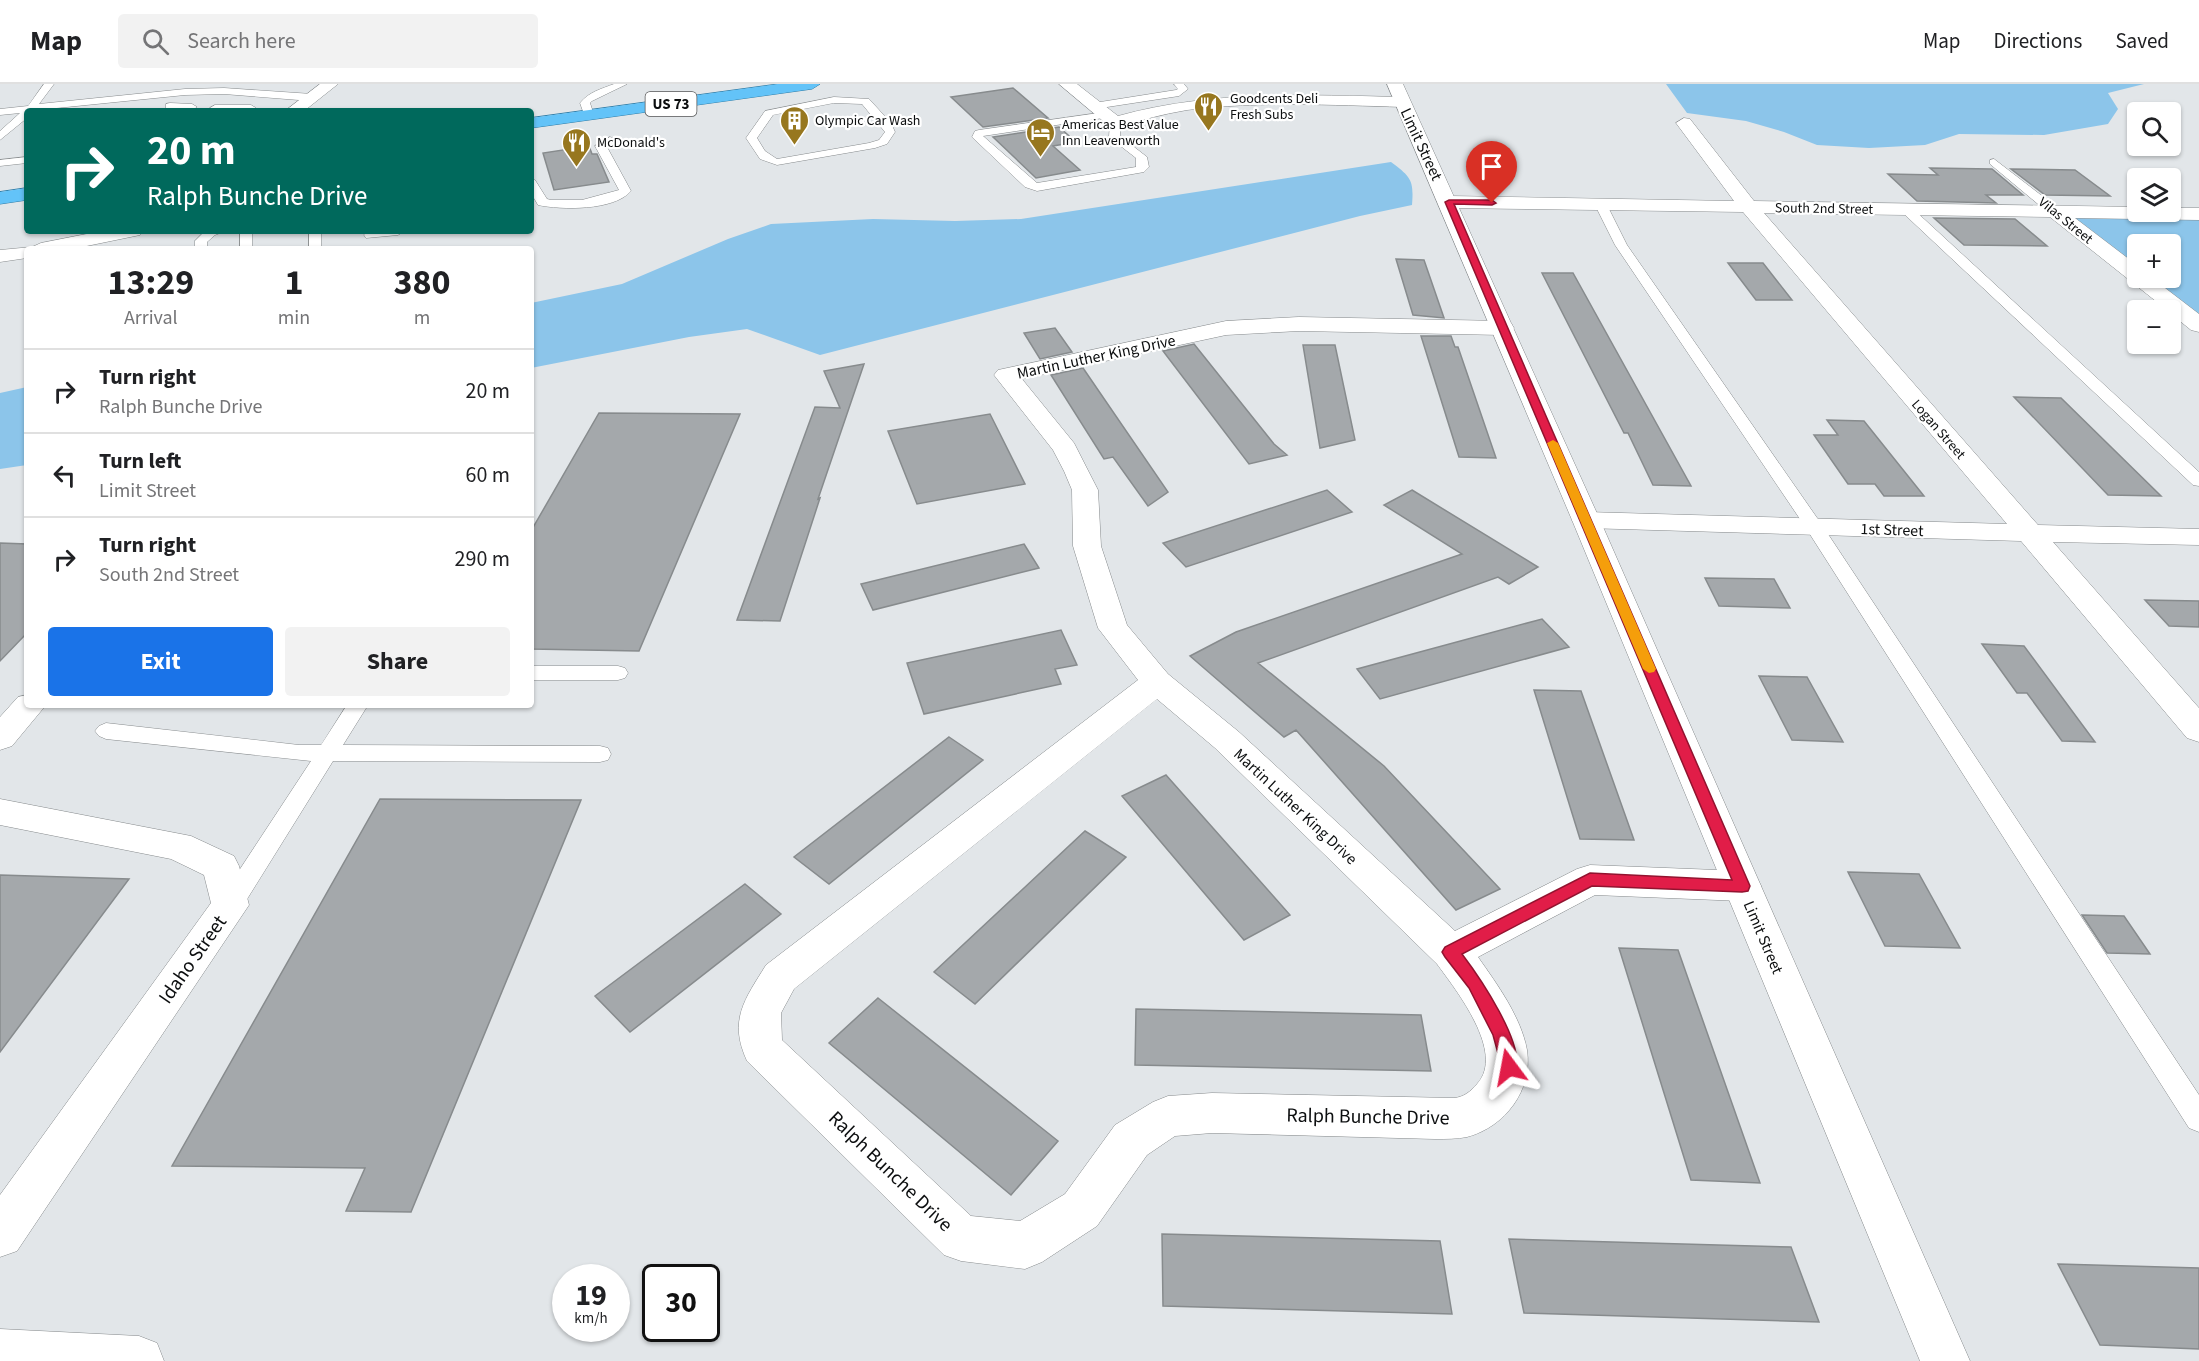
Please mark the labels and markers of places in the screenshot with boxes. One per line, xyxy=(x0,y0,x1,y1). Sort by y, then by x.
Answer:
place label: Goodcents Deli Fresh Subs xyxy=(1230,89,1318,125)
restaurant icon: Goodcents Deli Fresh Subs xyxy=(1193,90,1225,132)
building icon: Olympic Car Wash xyxy=(778,104,810,146)
place label: Olympic Car Wash xyxy=(815,111,920,131)
place label: Americas Best Value Inn Leavenworth xyxy=(1062,115,1179,151)
hotel icon: Americas Best Value Inn Leavenworth xyxy=(1025,116,1057,158)
restaurant icon: McDonald's xyxy=(560,126,592,168)
place label: McDonald's xyxy=(597,133,665,153)
pin xyxy=(1466,141,1517,203)

